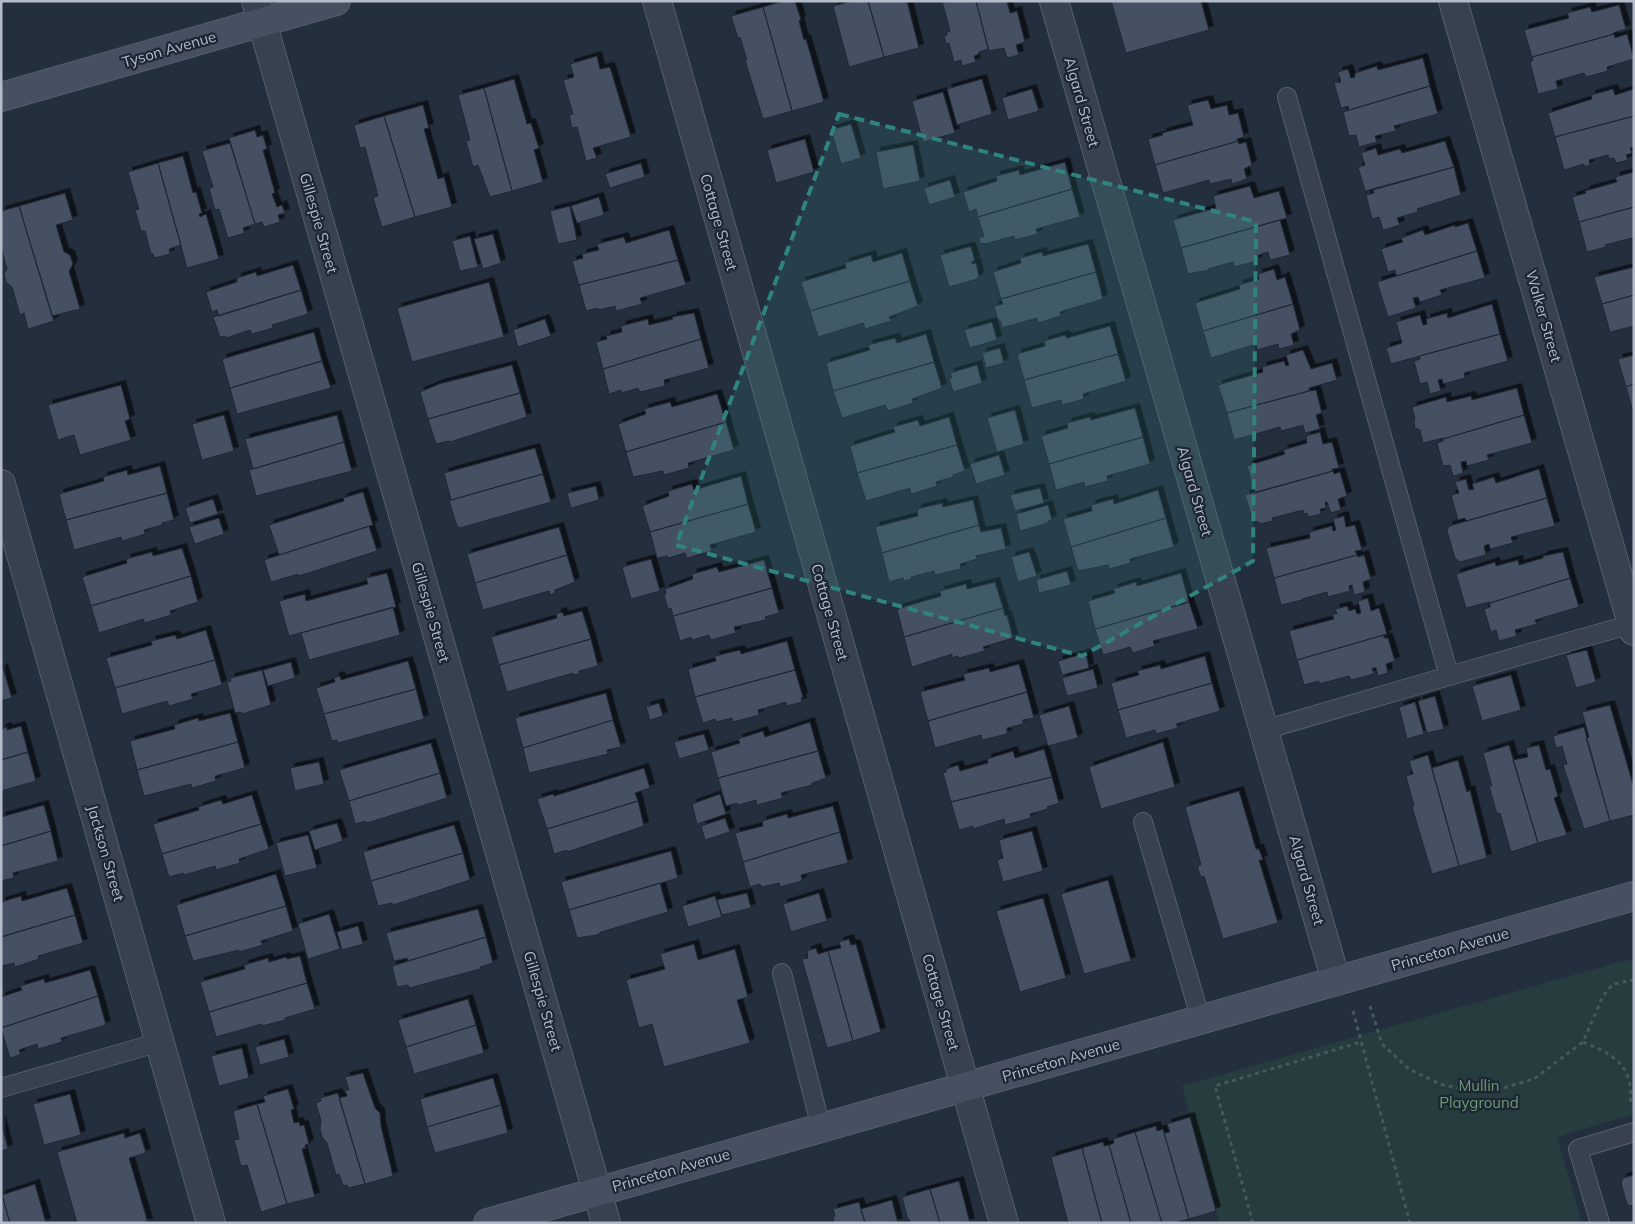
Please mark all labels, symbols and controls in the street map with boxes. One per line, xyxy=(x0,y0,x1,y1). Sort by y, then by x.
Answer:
street label: Tyson Avenue xyxy=(120,27,218,71)
street label: Algard Street xyxy=(1060,55,1104,149)
street label: Gillespie Street xyxy=(296,171,342,275)
street label: Cottage Street xyxy=(696,171,742,273)
street label: Walker Street xyxy=(1522,268,1566,364)
street label: Algard Street xyxy=(1173,444,1217,538)
street label: Gillespie Street xyxy=(408,560,454,664)
street label: Cottage Street xyxy=(807,561,853,663)
street label: Jackson Street xyxy=(83,803,129,903)
street label: Algard Street xyxy=(1285,833,1329,927)
street label: Princeton Avenue xyxy=(1389,923,1511,975)
street label: Gillespie Street xyxy=(520,949,566,1053)
street label: Cottage Street xyxy=(918,951,964,1053)
street label: Princeton Avenue xyxy=(1000,1034,1122,1086)
park label: Mullin Playground xyxy=(1439,1076,1519,1112)
street label: Princeton Avenue xyxy=(610,1144,732,1196)

